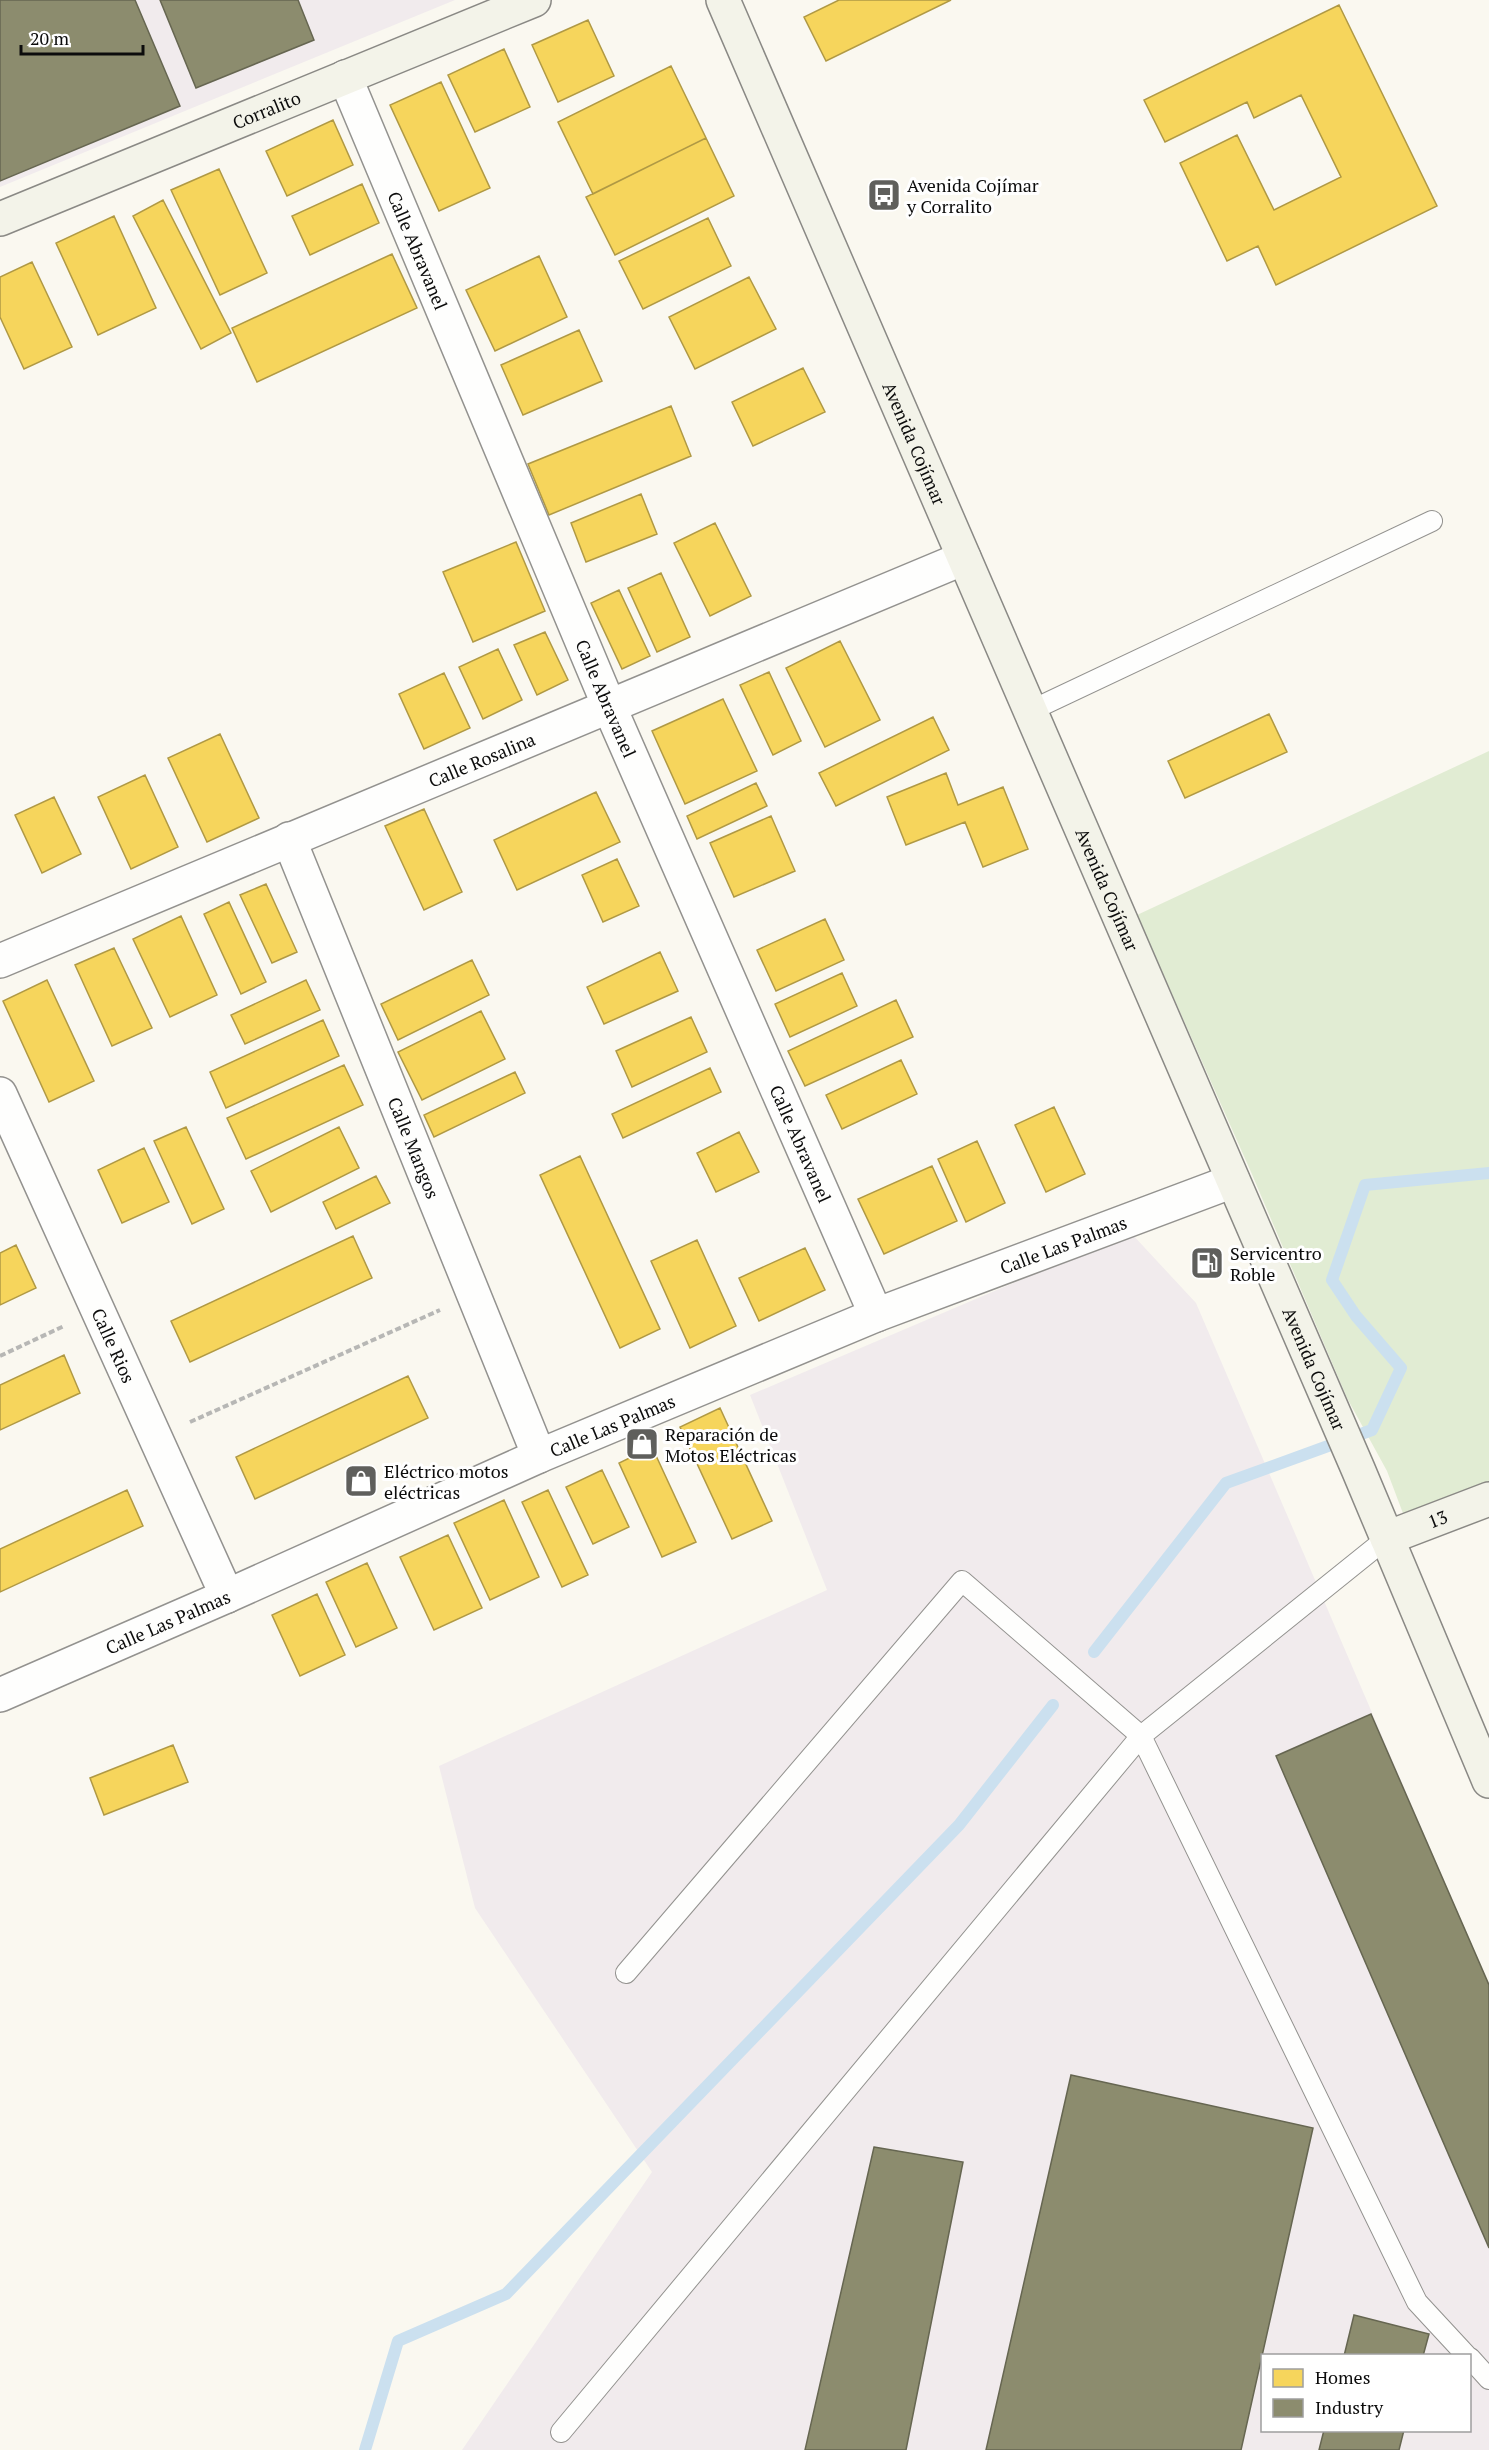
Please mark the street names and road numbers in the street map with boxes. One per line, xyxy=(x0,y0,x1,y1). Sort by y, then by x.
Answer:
street label: Corralito xyxy=(229,85,304,134)
street label: Calle Abravanel xyxy=(382,188,453,313)
street label: Avenida Cojímar xyxy=(877,378,952,509)
street label: Calle Abravanel xyxy=(570,636,642,761)
street label: Calle Rosalina xyxy=(425,727,539,793)
street label: Avenida Cojímar xyxy=(1070,824,1145,955)
street label: Calle Abravanel xyxy=(765,1081,837,1206)
street label: Calle Mangos xyxy=(383,1093,445,1202)
street label: Calle Las Palmas xyxy=(996,1210,1130,1279)
street label: Avenida Cojímar xyxy=(1277,1303,1352,1434)
street label: Calle Rios xyxy=(86,1304,141,1387)
street label: Calle Las Palmas xyxy=(546,1388,679,1462)
street label: 13 xyxy=(1424,1504,1451,1533)
street label: Calle Las Palmas xyxy=(102,1584,234,1660)

